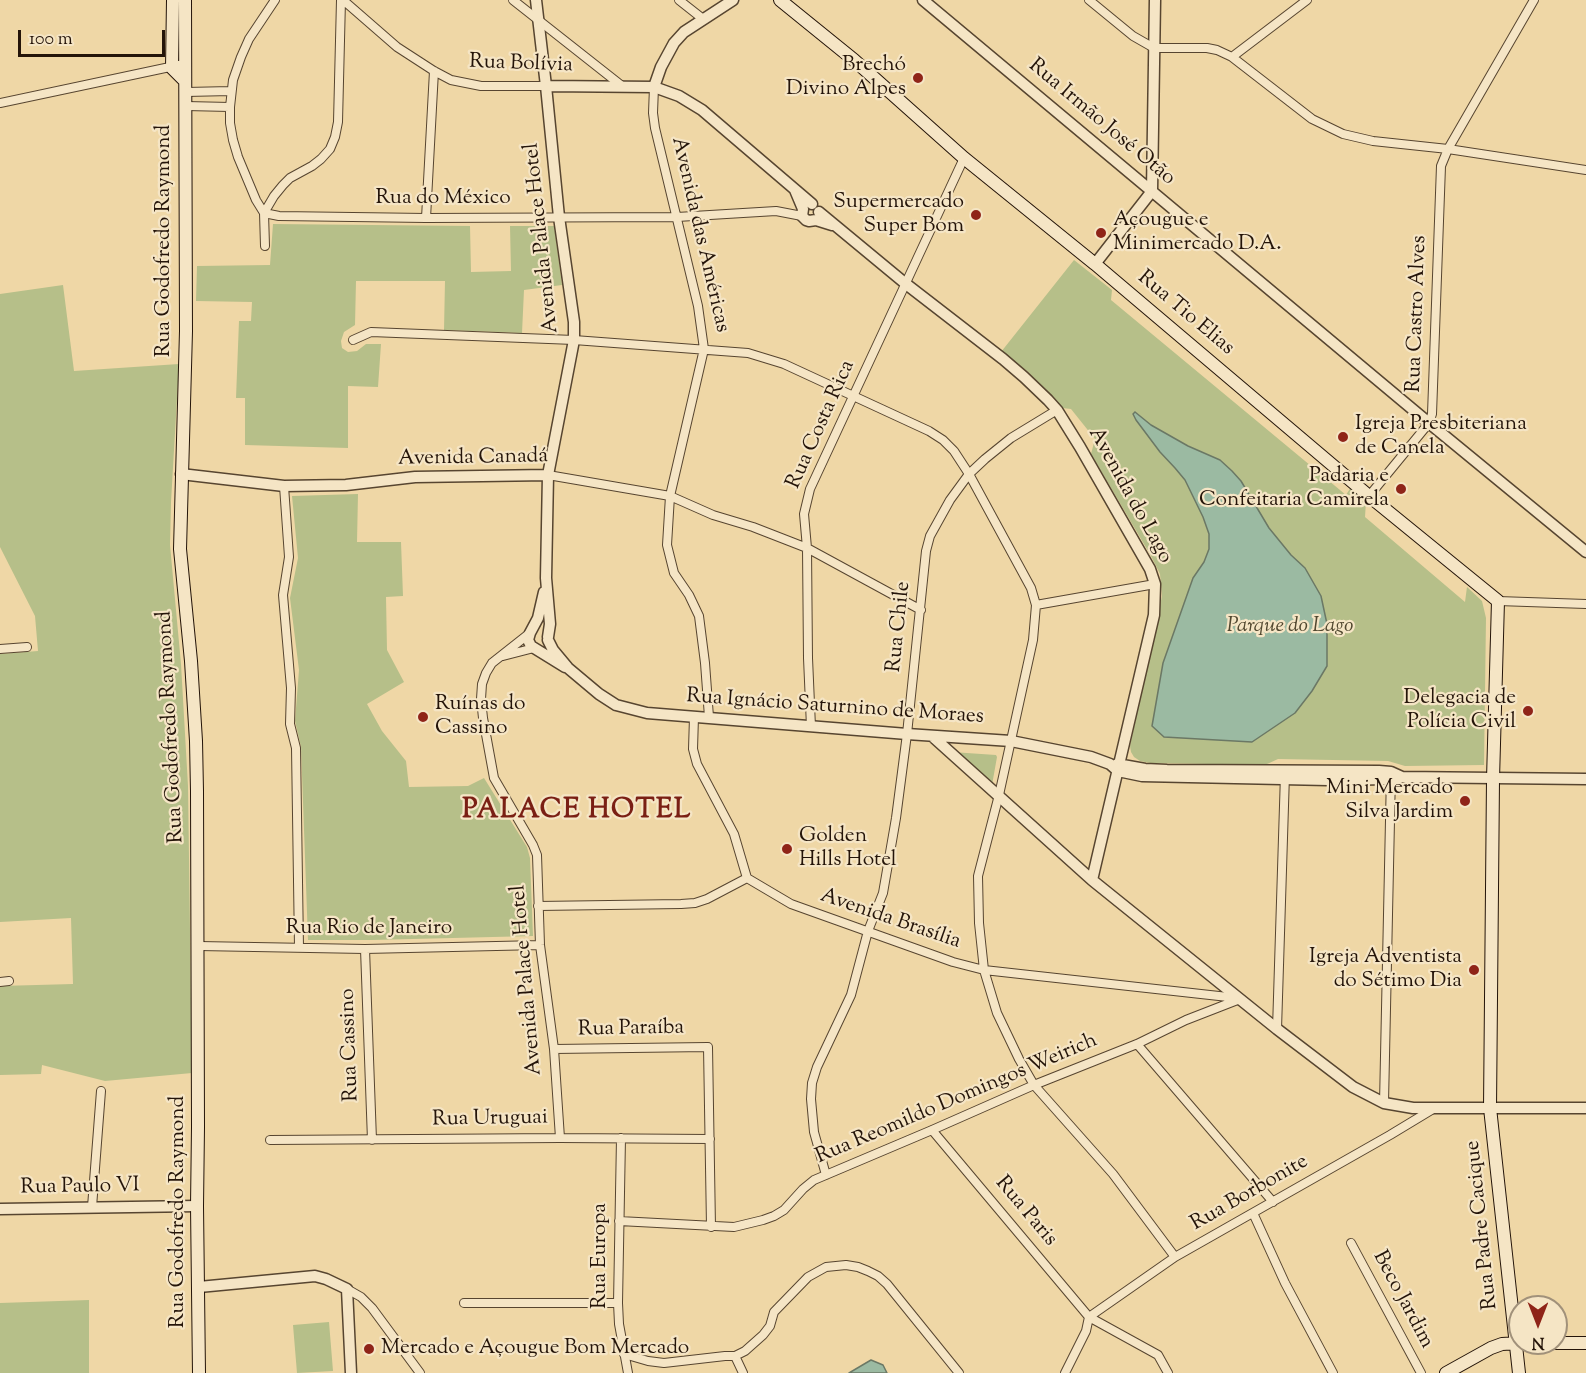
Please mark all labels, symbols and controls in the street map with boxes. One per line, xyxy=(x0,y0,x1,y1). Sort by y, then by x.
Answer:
scale bar xyxy=(21,18,168,56)
text: 100 m xyxy=(29,27,73,53)
street label: Rua Bolívia xyxy=(469,51,573,79)
place label: Brechó Divino Alpes xyxy=(786,53,906,103)
street label: Rua Irmão José Otão xyxy=(1022,54,1180,192)
marker: Brechó Divino Alpes xyxy=(911,71,925,85)
street label: Rua Godofredo Raymond xyxy=(152,125,178,357)
street label: Avenida das Américas xyxy=(664,135,734,335)
street label: Avenida Palace Hotel xyxy=(520,142,566,334)
street label: Rua do México xyxy=(375,186,511,212)
place label: Supermercado Super Bom xyxy=(833,190,964,240)
marker: Supermercado Super Bom xyxy=(969,208,983,222)
place label: Açougue e Minimercado D.A. xyxy=(1113,208,1282,258)
marker: Açougue e Minimercado D.A. xyxy=(1094,226,1108,240)
street label: Rua Castro Alves xyxy=(1403,235,1433,393)
street label: Rua Tio Elias xyxy=(1131,266,1239,362)
street label: Rua Costa Rica xyxy=(782,357,862,493)
place label: Igreja Presbiteriana de Canela xyxy=(1355,412,1527,462)
street label: Avenida do Lago xyxy=(1081,424,1177,568)
marker: Igreja Presbiteriana de Canela xyxy=(1336,430,1350,444)
street label: Avenida Canadá xyxy=(398,445,548,473)
place label: Padaria e Confeitaria Camirela xyxy=(1199,464,1389,514)
marker: Padaria e Confeitaria Camirela xyxy=(1394,482,1408,496)
street label: Rua Chile xyxy=(883,580,917,674)
street label: Rua Godofredo Raymond xyxy=(153,610,191,844)
park label: Parque do Lago xyxy=(1227,614,1353,640)
street label: Rua Ignácio Saturnino de Moraes xyxy=(685,685,985,731)
place label: Delegacia de Polícia Civil xyxy=(1404,686,1516,736)
place label: Ruínas do Cassino xyxy=(435,692,525,742)
marker: Delegacia de Polícia Civil xyxy=(1521,704,1535,718)
marker: Ruínas do Cassino xyxy=(416,710,430,724)
place label: Mini Mercado Silva Jardim xyxy=(1326,776,1453,826)
marker: Mini Mercado Silva Jardim xyxy=(1458,794,1472,808)
district label: PALACE HOTEL xyxy=(462,796,692,828)
place label: Golden Hills Hotel xyxy=(799,824,897,874)
marker: Golden Hills Hotel xyxy=(780,842,794,856)
street label: Avenida Palace Hotel xyxy=(507,884,549,1076)
street label: Avenida Brasília xyxy=(816,884,964,956)
street label: Rua Rio de Janeiro xyxy=(286,916,452,942)
place label: Igreja Adventista do Sétimo Dia xyxy=(1309,945,1462,995)
marker: Igreja Adventista do Sétimo Dia xyxy=(1467,963,1481,977)
street label: Rua Cassino xyxy=(336,988,366,1102)
street label: Rua Paraíba xyxy=(578,1016,684,1044)
street label: Rua Reomildo Domingos Weirich xyxy=(812,1029,1102,1171)
street label: Rua Godofredo Raymond xyxy=(166,1096,192,1328)
street label: Rua Uruguai xyxy=(432,1106,548,1134)
street label: Rua Padre Cacique xyxy=(1462,1139,1504,1311)
street label: Rua Borbonite xyxy=(1187,1150,1313,1238)
street label: Rua Paris xyxy=(988,1172,1062,1252)
street label: Rua Paulo VI xyxy=(20,1174,140,1202)
street label: Rua Europa xyxy=(588,1203,614,1309)
street label: Beco Jardim xyxy=(1366,1247,1438,1353)
north arrow xyxy=(1508,1295,1568,1355)
text: N xyxy=(1532,1330,1544,1353)
place label: Mercado e Açougue Bom Mercado xyxy=(381,1336,689,1362)
marker: Mercado e Açougue Bom Mercado xyxy=(362,1342,376,1356)

